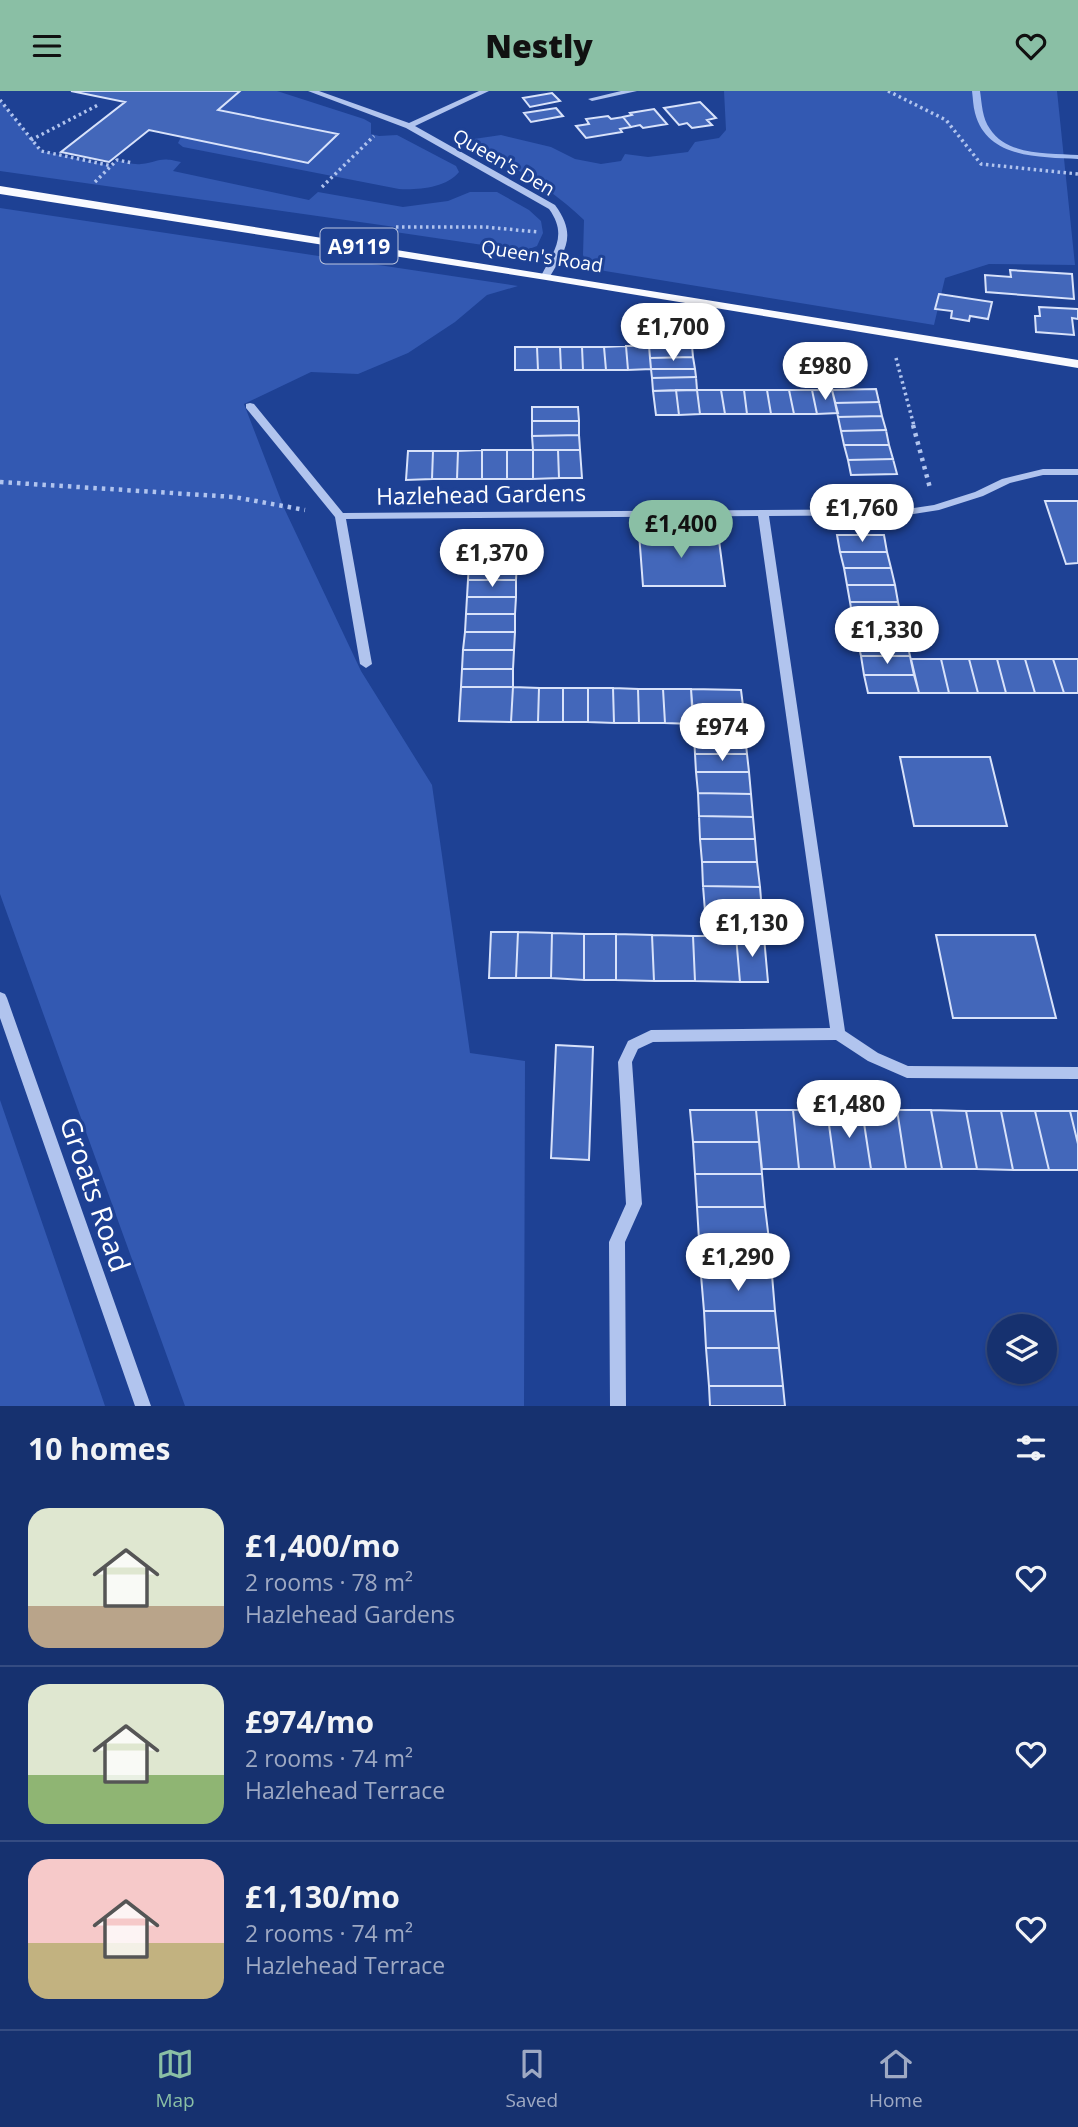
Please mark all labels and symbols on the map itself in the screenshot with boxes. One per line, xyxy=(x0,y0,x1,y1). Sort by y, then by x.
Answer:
street label: Queen's Den xyxy=(448,122,560,202)
road number: A9119 xyxy=(320,229,398,263)
street label: Queen's Road xyxy=(479,234,605,278)
pin: £1,700 xyxy=(616,303,730,363)
pin: £980 xyxy=(784,343,866,402)
street label: Hazlehead Gardens xyxy=(376,476,586,512)
pin: £1,760 xyxy=(805,484,919,544)
pin: £1,400 xyxy=(624,501,738,560)
pin: £1,370 xyxy=(435,529,549,589)
pin: £1,330 xyxy=(830,607,944,666)
pin: £974 xyxy=(681,703,763,763)
pin: £1,130 xyxy=(695,899,809,959)
pin: £1,480 xyxy=(792,1081,906,1140)
street label: Groats Road xyxy=(52,1111,140,1277)
pin: £1,290 xyxy=(681,1233,795,1293)

